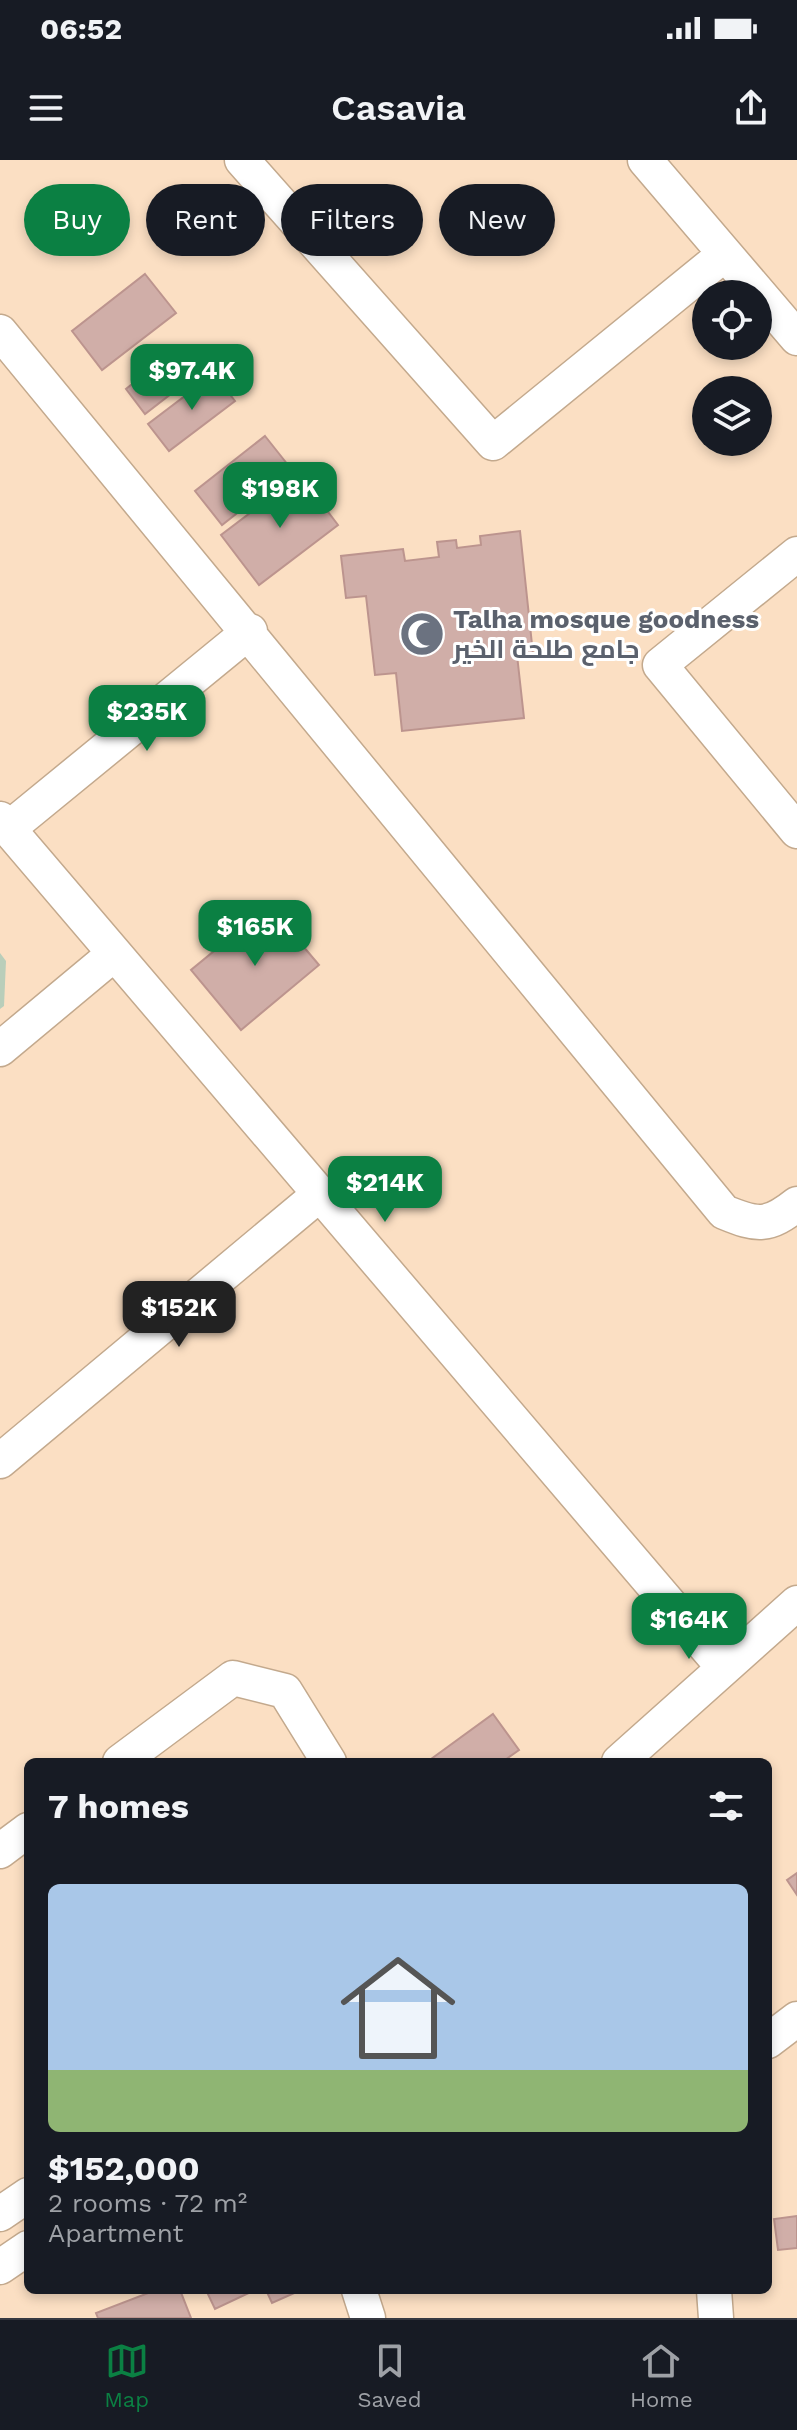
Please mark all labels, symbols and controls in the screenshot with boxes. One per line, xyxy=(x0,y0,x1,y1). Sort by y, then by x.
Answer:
text: 06:52 xyxy=(40,11,122,46)
icon: menu xyxy=(24,86,68,130)
icon: share xyxy=(729,86,773,130)
text: Casavia xyxy=(331,87,466,129)
chip: Buy xyxy=(24,184,130,256)
chip: Rent xyxy=(146,184,265,256)
chip: Filters xyxy=(281,184,423,256)
chip: New xyxy=(439,184,555,256)
map controls xyxy=(692,280,772,456)
button: locate xyxy=(692,280,772,360)
pin: $97.4K xyxy=(127,344,257,412)
text: $97.4K xyxy=(149,355,235,385)
button: layers xyxy=(692,376,772,456)
pin: $198K xyxy=(224,462,336,530)
text: $198K xyxy=(241,473,319,503)
place label: Talha mosque goodness جامع طلحة الخير xyxy=(452,604,759,666)
mosque icon: Talha mosque goodness جامع طلحة الخير xyxy=(398,610,446,658)
pin: $235K xyxy=(91,685,203,753)
text: $235K xyxy=(107,696,187,726)
pin: $165K xyxy=(199,900,311,968)
text: $165K xyxy=(216,911,294,941)
pin: $214K xyxy=(329,1156,441,1224)
text: $214K xyxy=(346,1167,424,1197)
pin: $152K xyxy=(123,1281,235,1349)
text: $152K xyxy=(141,1292,217,1322)
pin: $164K xyxy=(633,1593,745,1661)
text: $164K xyxy=(650,1604,728,1634)
icon: filters xyxy=(704,1784,748,1828)
text: 7 homes xyxy=(48,1786,189,1826)
icon: home xyxy=(326,1936,470,2080)
text: $152,000 xyxy=(48,2148,200,2188)
text: 2 rooms · 72 m² xyxy=(48,2188,247,2218)
text: Apartment xyxy=(48,2218,184,2248)
tab: Map xyxy=(104,2339,149,2412)
tab: Saved xyxy=(358,2339,421,2412)
tab: Home xyxy=(630,2339,693,2412)

